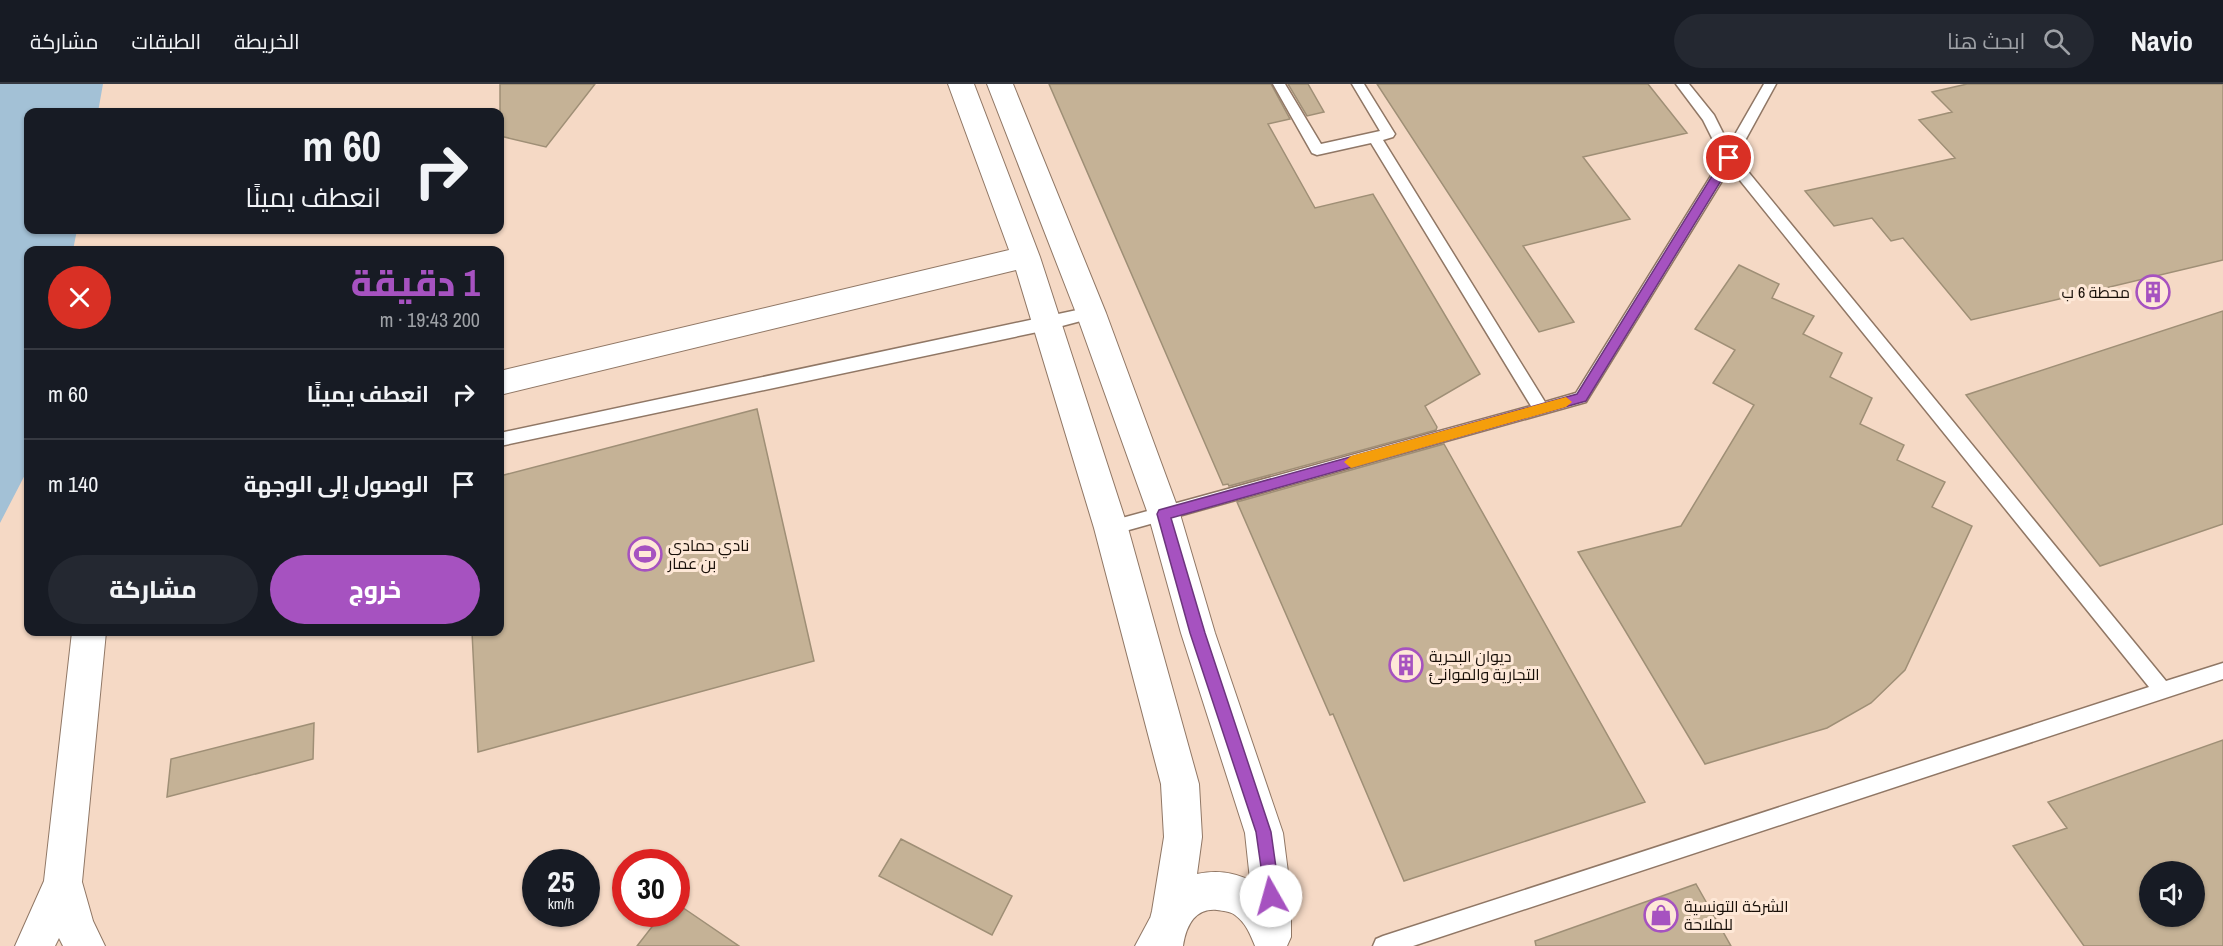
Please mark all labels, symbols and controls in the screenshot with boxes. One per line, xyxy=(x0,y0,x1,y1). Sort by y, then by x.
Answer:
search box xyxy=(1674,14,2094,68)
text: Navio xyxy=(2130,22,2193,60)
icon: search xyxy=(2040,25,2073,58)
text: ابحث هنا xyxy=(1947,26,2025,56)
text: مشاركة xyxy=(30,27,99,56)
text: الطبقات xyxy=(132,27,201,56)
text: الخريطة xyxy=(234,27,300,56)
text: 60 m xyxy=(302,118,381,174)
icon: right xyxy=(402,132,480,210)
pin xyxy=(1703,132,1754,183)
icon: arrive xyxy=(1712,141,1745,174)
text: انعطف يمينًا xyxy=(245,179,381,215)
text: 1 دقيقة xyxy=(351,259,480,307)
button: close xyxy=(48,266,111,329)
building icon: محطة 6 ب xyxy=(2135,274,2171,310)
place label: محطة 6 ب xyxy=(2062,281,2130,303)
text: 200 m · 19:43 xyxy=(380,306,480,333)
icon: right xyxy=(447,378,480,411)
text: 60 m xyxy=(48,379,88,409)
text: انعطف يمينًا xyxy=(307,379,429,409)
icon: arrive xyxy=(447,468,480,501)
text: 140 m xyxy=(48,469,98,499)
text: الوصول إلى الوجهة xyxy=(244,469,429,499)
place label: نادي حمادي بن عمار xyxy=(667,534,749,574)
sports icon: نادي حمادي بن عمار xyxy=(627,536,663,572)
button: مشاركة xyxy=(48,555,258,624)
button: خروج xyxy=(270,555,480,624)
place label: ديوان البحرية التجارية والموانئ xyxy=(1429,645,1540,685)
building icon: ديوان البحرية التجارية والموانئ xyxy=(1388,647,1424,683)
speed limit sign: 30 xyxy=(612,849,690,927)
text: 25 xyxy=(547,861,575,901)
map controls xyxy=(2139,861,2205,927)
button: sound xyxy=(2139,861,2205,927)
position arrow xyxy=(1239,864,1303,928)
text: km/h xyxy=(548,893,574,914)
place label: الشركة التونسية للملاحة xyxy=(1684,895,1789,935)
shop icon: الشركة التونسية للملاحة xyxy=(1643,897,1679,933)

